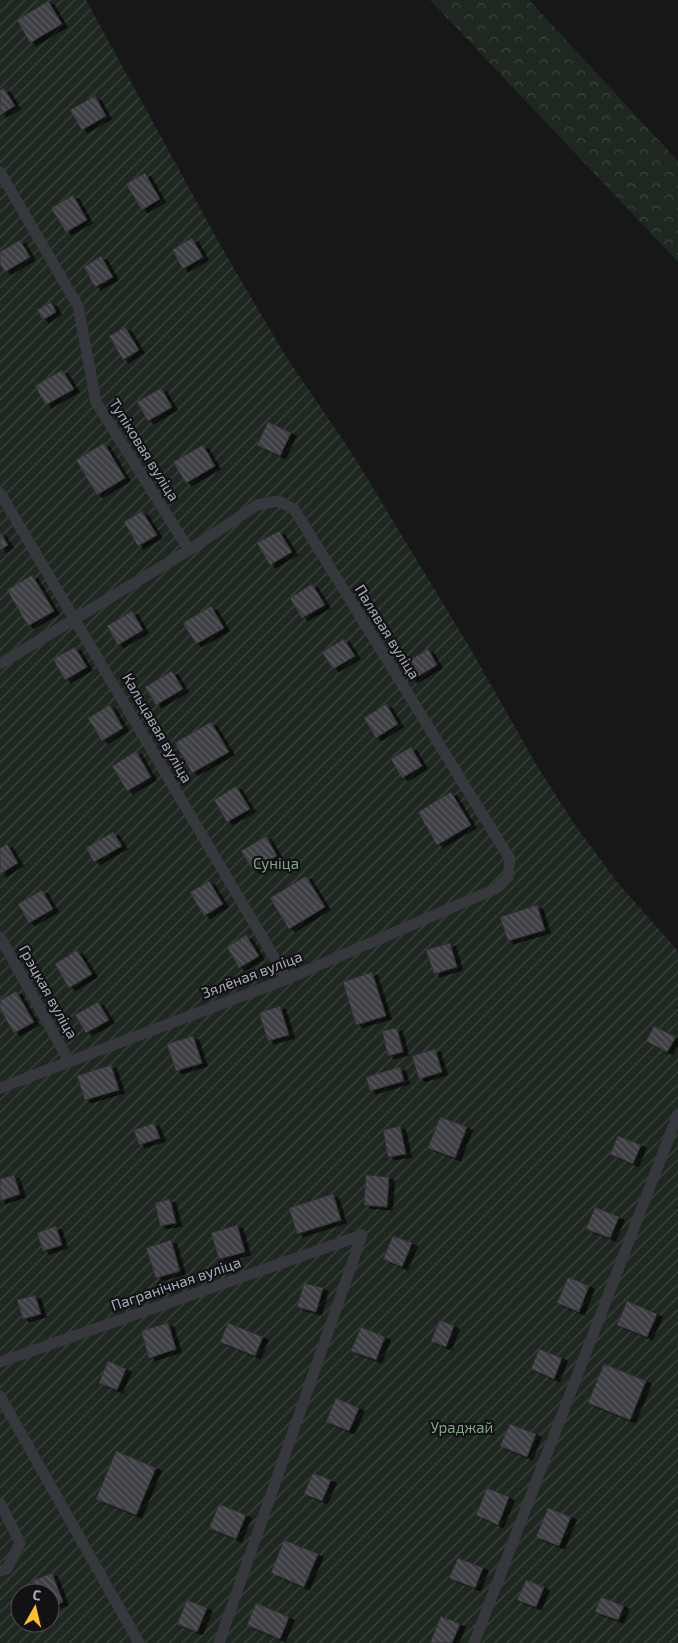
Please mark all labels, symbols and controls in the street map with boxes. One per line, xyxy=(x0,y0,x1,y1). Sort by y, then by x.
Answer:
street label: Тупіковая вуліца xyxy=(105,395,184,505)
street label: Палявая вуліца xyxy=(351,581,424,683)
street label: Кальцавая вуліца xyxy=(118,669,197,786)
park label: Суніца xyxy=(253,854,299,873)
street label: Грэцкая вуліца xyxy=(15,942,82,1042)
street label: Зялёная вуліца xyxy=(199,947,305,1002)
street label: Пагранічная вуліца xyxy=(108,1252,243,1315)
park label: Ураджай xyxy=(431,1418,493,1436)
north arrow xyxy=(10,1583,60,1633)
text: С xyxy=(32,1586,42,1604)

